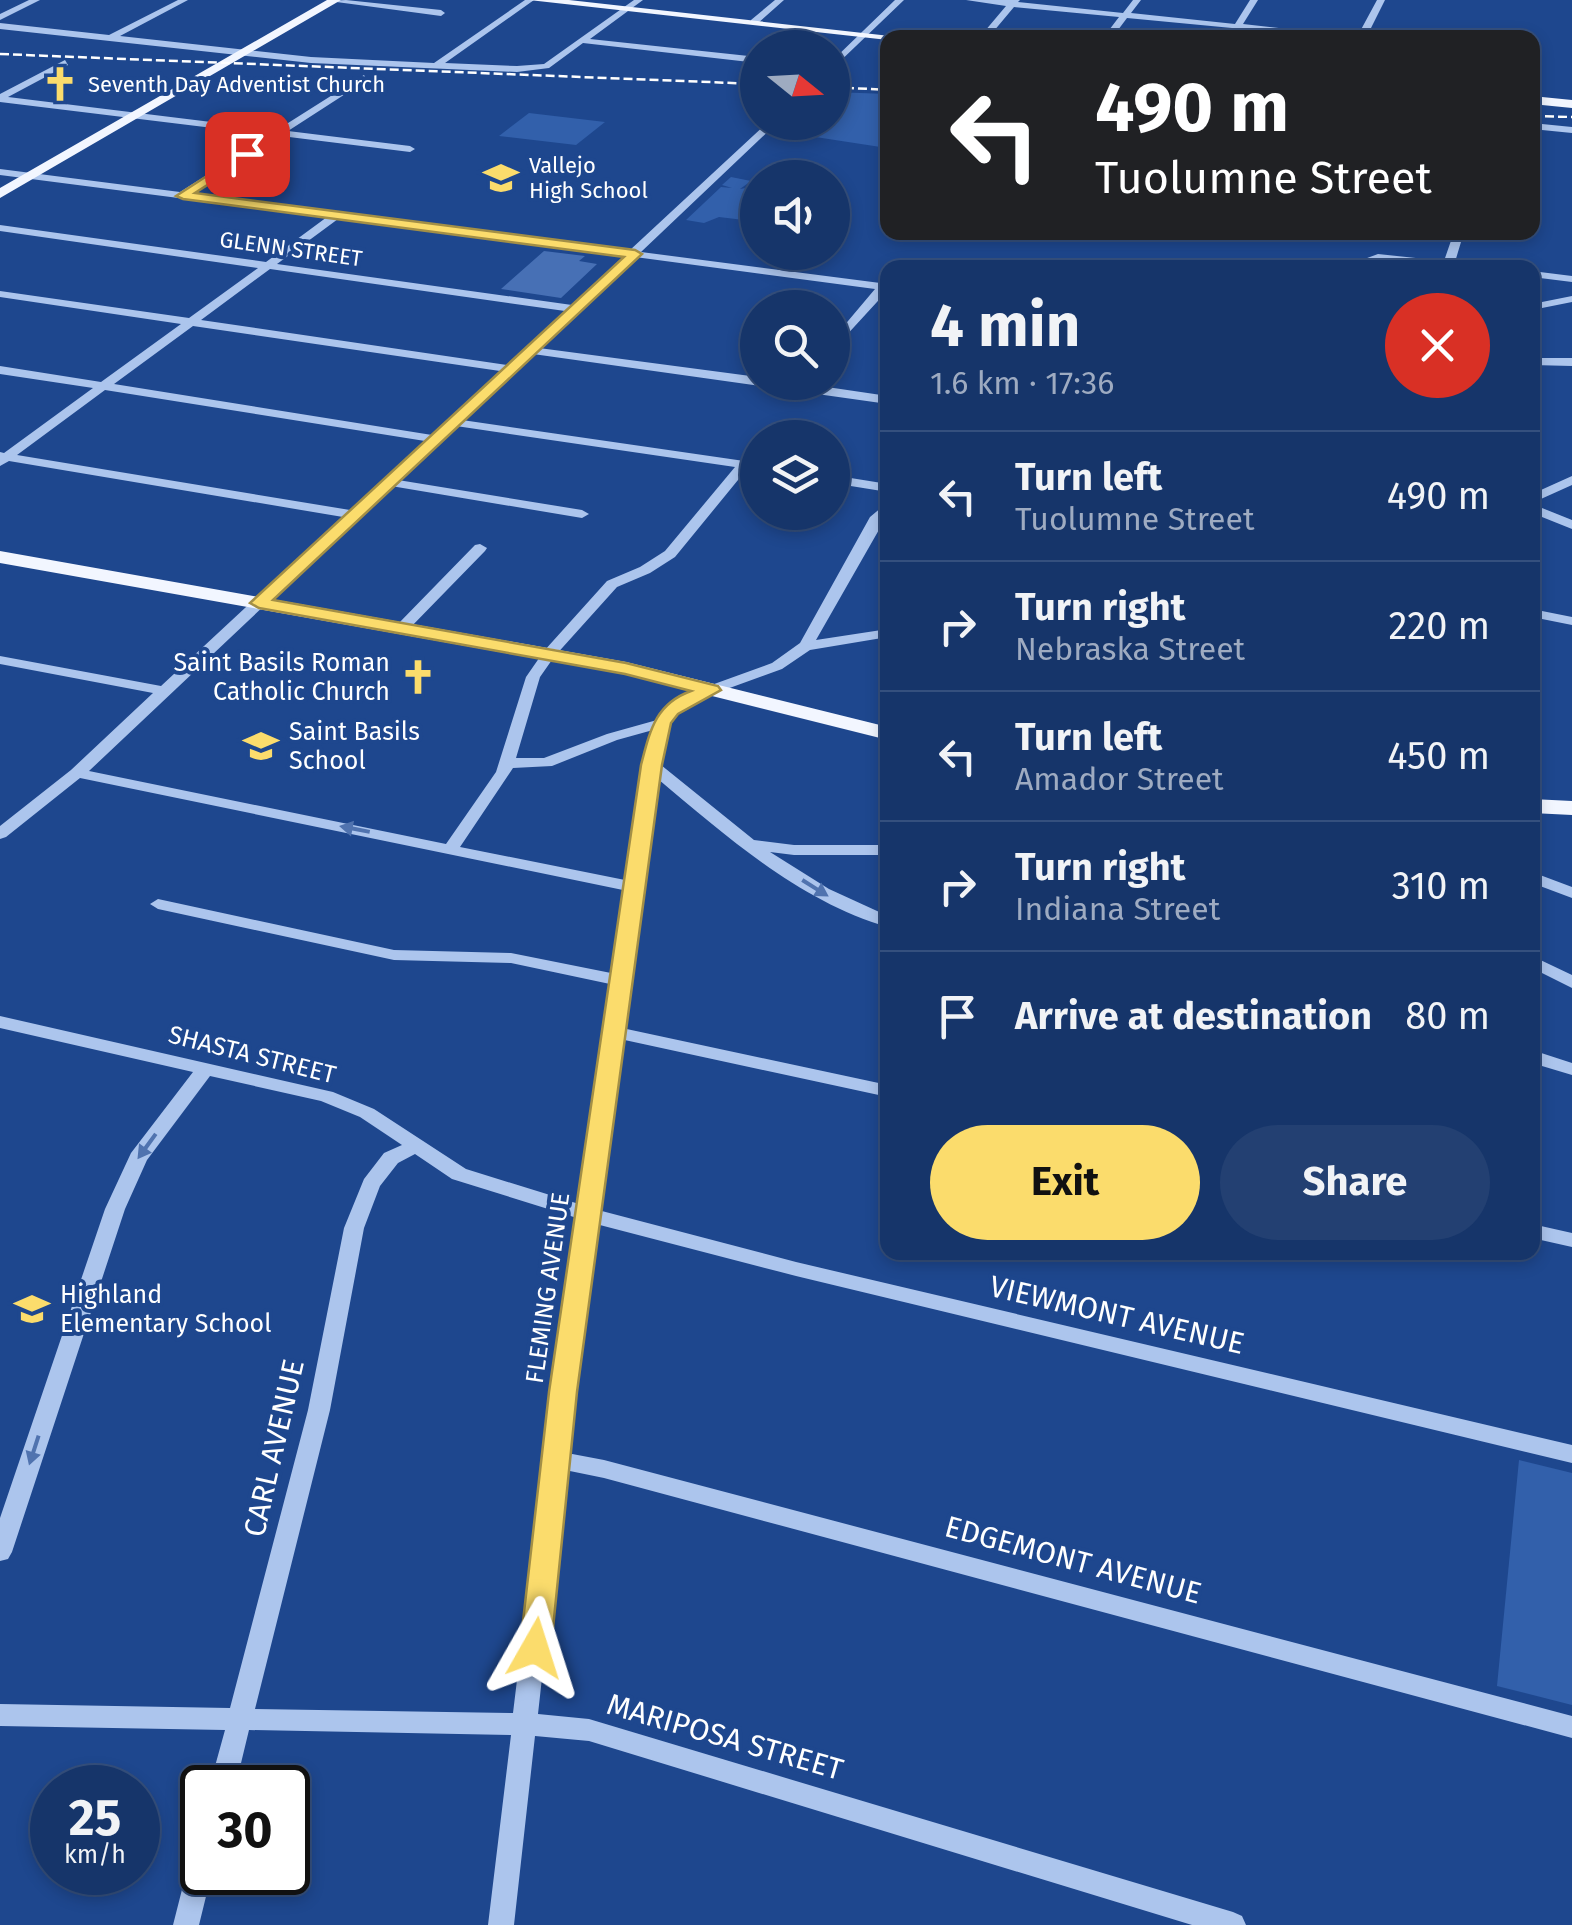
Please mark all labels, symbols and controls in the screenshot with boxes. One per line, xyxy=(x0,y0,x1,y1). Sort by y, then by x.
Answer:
north arrow xyxy=(740,30,850,140)
map controls xyxy=(740,30,850,530)
church icon: Seventh Day Adventist Church xyxy=(41,65,79,103)
text: 490 m xyxy=(1095,66,1289,150)
icon: left xyxy=(930,70,1060,200)
place label: Seventh Day Adventist Church xyxy=(88,71,385,98)
pin xyxy=(205,112,290,197)
icon: arrive xyxy=(220,127,275,182)
text: Tuolumne Street xyxy=(1095,151,1432,205)
place label: Vallejo High School xyxy=(529,152,648,204)
school or university icon: Vallejo High School xyxy=(482,159,520,197)
button: sound xyxy=(740,160,850,270)
street label: GLENN STREET xyxy=(218,226,365,272)
button: search xyxy=(740,290,850,400)
text: 4 min xyxy=(930,290,1080,362)
button: close xyxy=(1385,293,1490,398)
text: 1.6 km · 17:36 xyxy=(930,364,1114,402)
button: layers xyxy=(740,420,850,530)
text: Turn left xyxy=(1015,454,1162,500)
icon: left xyxy=(930,469,985,524)
text: 490 m xyxy=(1387,473,1490,519)
text: Tuolumne Street xyxy=(1015,500,1255,538)
text: Turn right xyxy=(1015,584,1185,630)
icon: right xyxy=(930,599,985,654)
text: 220 m xyxy=(1389,603,1490,649)
text: Nebraska Street xyxy=(1015,630,1245,668)
place label: Saint Basils Roman Catholic Church xyxy=(173,648,390,707)
church icon: Saint Basils Roman Catholic Church xyxy=(399,658,437,696)
text: Turn left xyxy=(1015,714,1162,760)
place label: Saint Basils School xyxy=(289,717,420,776)
school or university icon: Saint Basils School xyxy=(242,727,280,765)
icon: left xyxy=(930,729,985,784)
text: 450 m xyxy=(1387,733,1490,779)
text: Amador Street xyxy=(1015,760,1224,798)
one-way arrow xyxy=(339,821,370,837)
text: Turn right xyxy=(1015,844,1185,890)
icon: right xyxy=(930,859,985,914)
text: 310 m xyxy=(1392,863,1490,909)
one-way arrow xyxy=(802,878,829,896)
text: Indiana Street xyxy=(1015,890,1220,928)
icon: arrive xyxy=(930,989,985,1044)
text: Arrive at destination xyxy=(1015,993,1372,1039)
text: 80 m xyxy=(1405,993,1490,1039)
street label: SHASTA STREET xyxy=(165,1020,339,1090)
button: Exit xyxy=(930,1125,1200,1240)
button: Share xyxy=(1220,1125,1490,1240)
one-way arrow xyxy=(138,1133,158,1159)
street label: FLEMING AVENUE xyxy=(520,1191,576,1385)
street label: VIEWMONT AVENUE xyxy=(986,1268,1248,1362)
place label: Highland Elementary School xyxy=(60,1280,272,1339)
school or university icon: Highland Elementary School xyxy=(13,1290,51,1328)
street label: CARL AVENUE xyxy=(236,1356,312,1540)
one-way arrow xyxy=(26,1435,41,1465)
street label: EDGEMONT AVENUE xyxy=(941,1508,1205,1612)
position arrow xyxy=(483,1596,587,1700)
street label: MARIPOSA STREET xyxy=(603,1686,848,1788)
speed limit sign: 30 xyxy=(180,1765,310,1895)
text: 25 xyxy=(69,1788,121,1848)
text: km/h xyxy=(64,1840,126,1870)

